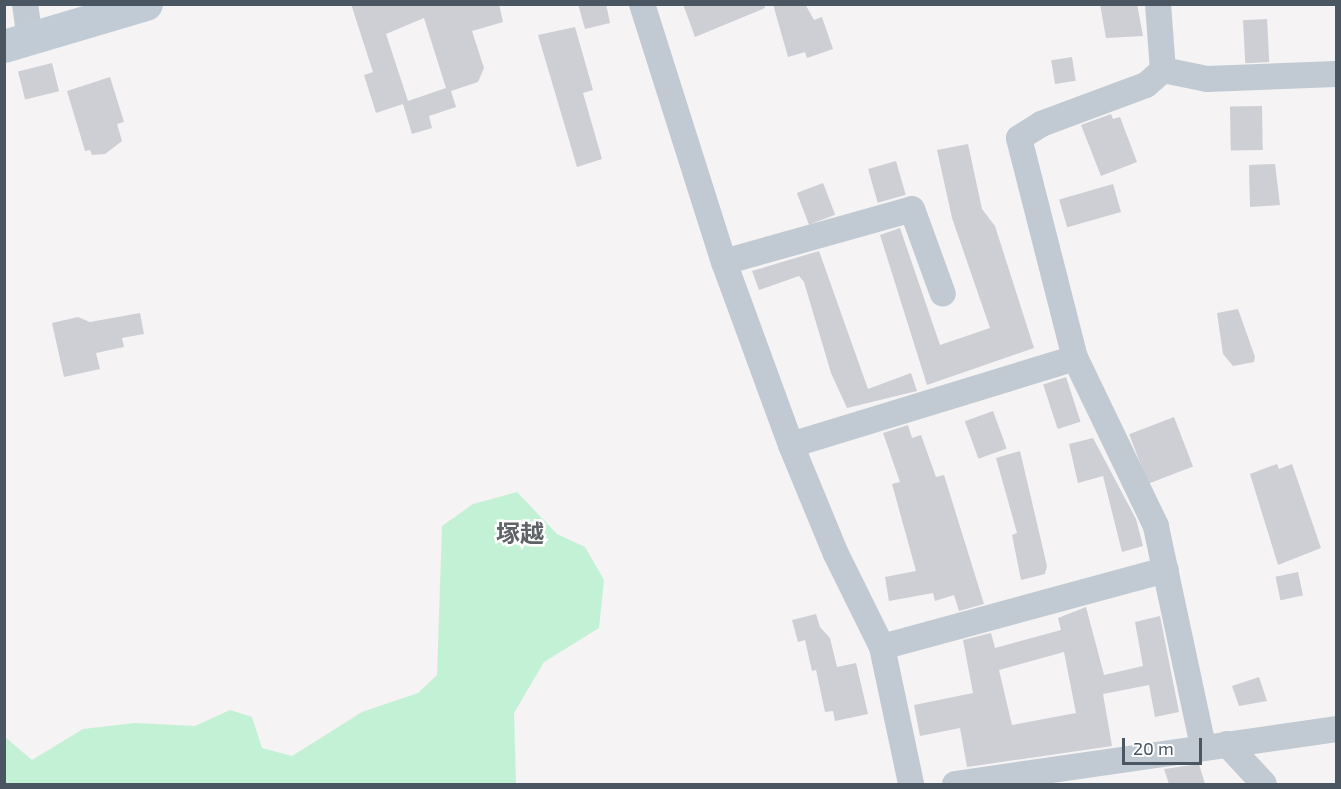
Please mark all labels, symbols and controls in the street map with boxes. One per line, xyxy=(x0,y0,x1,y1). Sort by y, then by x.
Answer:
district label: 塚越 xyxy=(496,519,544,547)
scale bar xyxy=(1125,726,1204,764)
text: 20 m xyxy=(1133,737,1174,759)

